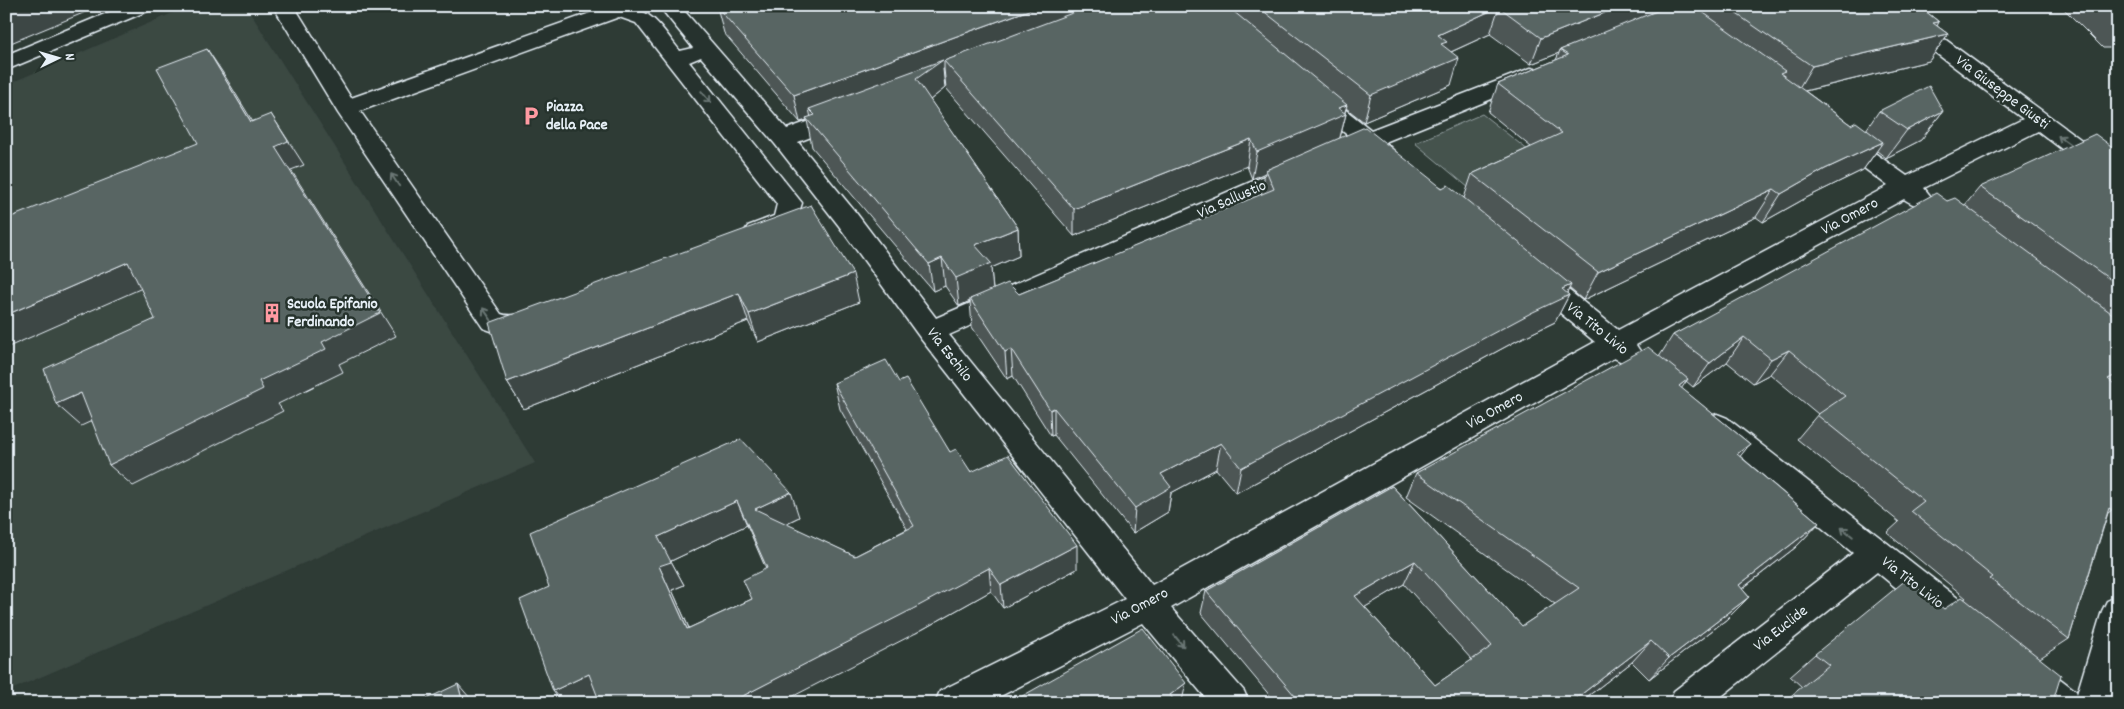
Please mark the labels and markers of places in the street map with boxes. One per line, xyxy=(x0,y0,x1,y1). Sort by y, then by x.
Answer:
place label: Piazza della Pace xyxy=(546,96,608,137)
parking icon: Piazza della Pace xyxy=(520,105,542,127)
place label: Scuola Epifanio Ferdinando xyxy=(287,293,378,334)
building icon: Scuola Epifanio Ferdinando xyxy=(261,302,283,324)

